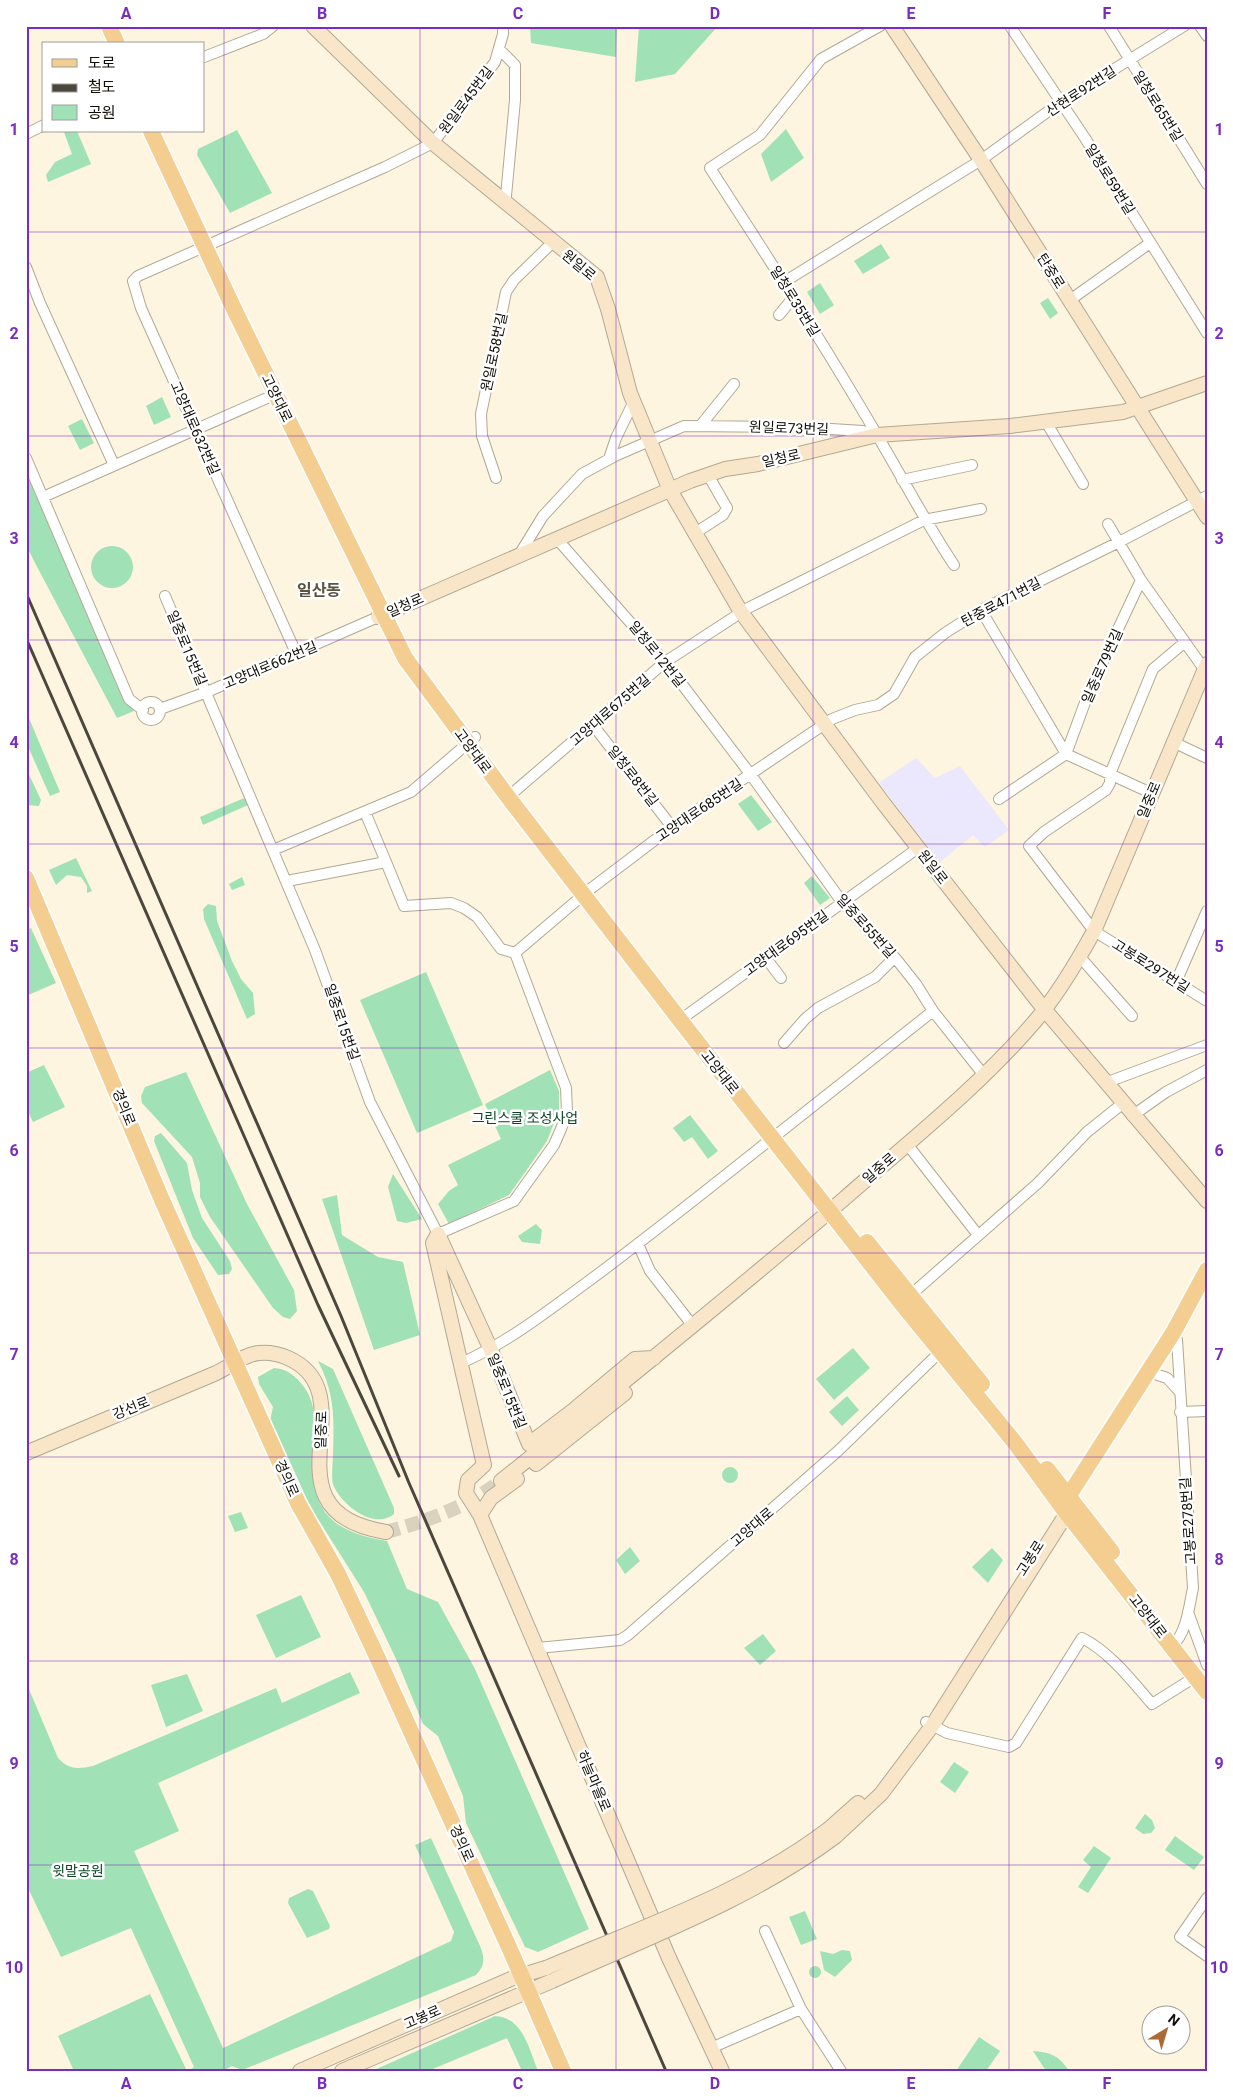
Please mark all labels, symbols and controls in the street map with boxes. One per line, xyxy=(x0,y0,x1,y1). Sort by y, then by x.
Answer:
text: A xyxy=(121,4,132,23)
text: B xyxy=(317,4,327,23)
text: C xyxy=(513,4,523,23)
text: D xyxy=(710,4,720,23)
text: E xyxy=(907,4,916,23)
text: F xyxy=(1103,4,1112,23)
legend xyxy=(42,42,205,132)
text: 도로 xyxy=(88,54,116,72)
street label: 산현로92번길 xyxy=(1043,62,1119,120)
street label: 원일로45번길 xyxy=(435,63,497,137)
street label: 일청로65번길 xyxy=(1130,68,1186,144)
text: 철도 xyxy=(88,78,116,96)
text: 공원 xyxy=(88,104,116,122)
text: 1 xyxy=(9,120,19,139)
text: 1 xyxy=(1214,120,1224,139)
street label: 일청로59번길 xyxy=(1082,141,1138,217)
street label: 원일로 xyxy=(559,246,599,284)
street label: 탄중로 xyxy=(1034,250,1068,292)
street label: 일청로35번길 xyxy=(767,263,823,339)
street label: 원일로58번길 xyxy=(478,311,510,393)
text: 2 xyxy=(9,324,19,343)
text: 2 xyxy=(1214,324,1224,343)
street label: 고양대로 xyxy=(259,371,296,425)
street label: 고양대로632번길 xyxy=(167,379,223,477)
street label: 원일로73번길 xyxy=(749,419,829,437)
street label: 일청로 xyxy=(760,446,802,470)
text: 3 xyxy=(9,529,19,548)
text: 3 xyxy=(1214,529,1224,548)
street label: 탄중로471번길 xyxy=(958,574,1044,630)
district label: 일산동 xyxy=(297,581,341,600)
street label: 일청로 xyxy=(384,590,426,620)
street label: 일중로15번길 xyxy=(164,608,210,688)
street label: 일청로12번길 xyxy=(626,618,688,690)
street label: 일중로79번길 xyxy=(1078,626,1126,706)
street label: 고양대로662번길 xyxy=(220,638,320,692)
street label: 고양대로675번길 xyxy=(567,671,653,749)
street label: 고양대로 xyxy=(451,725,495,777)
text: 4 xyxy=(9,733,19,752)
text: 4 xyxy=(1214,733,1224,752)
street label: 일청로8번길 xyxy=(604,743,662,809)
street label: 고양대로685번길 xyxy=(653,775,745,845)
street label: 일중로 xyxy=(1134,779,1164,821)
street label: 원일로 xyxy=(915,847,951,887)
street label: 일중로55번길 xyxy=(833,891,899,961)
street label: 고양대로695번길 xyxy=(740,907,832,979)
street label: 고봉로297번길 xyxy=(1109,936,1193,996)
text: 5 xyxy=(9,937,19,956)
text: 5 xyxy=(1214,937,1224,956)
street label: 일중로15번길 xyxy=(321,982,363,1062)
street label: 고양대로 xyxy=(698,1047,742,1097)
street label: 경의로 xyxy=(109,1086,139,1128)
park label: 그린스쿨 조성사업 xyxy=(472,1110,578,1126)
text: 6 xyxy=(9,1141,19,1160)
text: 6 xyxy=(1214,1141,1224,1160)
street label: 일중로 xyxy=(859,1149,899,1187)
text: 7 xyxy=(9,1345,19,1364)
text: 7 xyxy=(1214,1345,1224,1364)
street label: 일중로15번길 xyxy=(485,1351,529,1431)
street label: 강선로 xyxy=(110,1393,152,1423)
street label: 일중로 xyxy=(312,1410,330,1450)
street label: 경의로 xyxy=(272,1457,302,1499)
street label: 고봉로278번길 xyxy=(1177,1477,1199,1565)
street label: 고양대로 xyxy=(727,1504,777,1550)
street label: 고봉로 xyxy=(1013,1537,1047,1579)
text: 8 xyxy=(9,1550,19,1569)
text: 8 xyxy=(1214,1550,1224,1569)
street label: 고양대로 xyxy=(1126,1591,1170,1641)
street label: 하늘마을로 xyxy=(574,1748,614,1814)
text: 9 xyxy=(9,1754,19,1773)
text: 9 xyxy=(1214,1754,1224,1773)
street label: 경의로 xyxy=(447,1822,477,1864)
park label: 윗말공원 xyxy=(52,1863,104,1879)
text: 10 xyxy=(5,1958,23,1977)
text: 10 xyxy=(1210,1958,1228,1977)
street label: 고봉로 xyxy=(401,2002,443,2032)
north arrow xyxy=(1140,2004,1190,2054)
text: N xyxy=(1165,2010,1183,2029)
text: A xyxy=(121,2074,132,2093)
text: B xyxy=(317,2074,327,2093)
text: C xyxy=(513,2074,523,2093)
text: D xyxy=(710,2074,720,2093)
text: E xyxy=(907,2074,916,2093)
text: F xyxy=(1103,2074,1112,2093)

